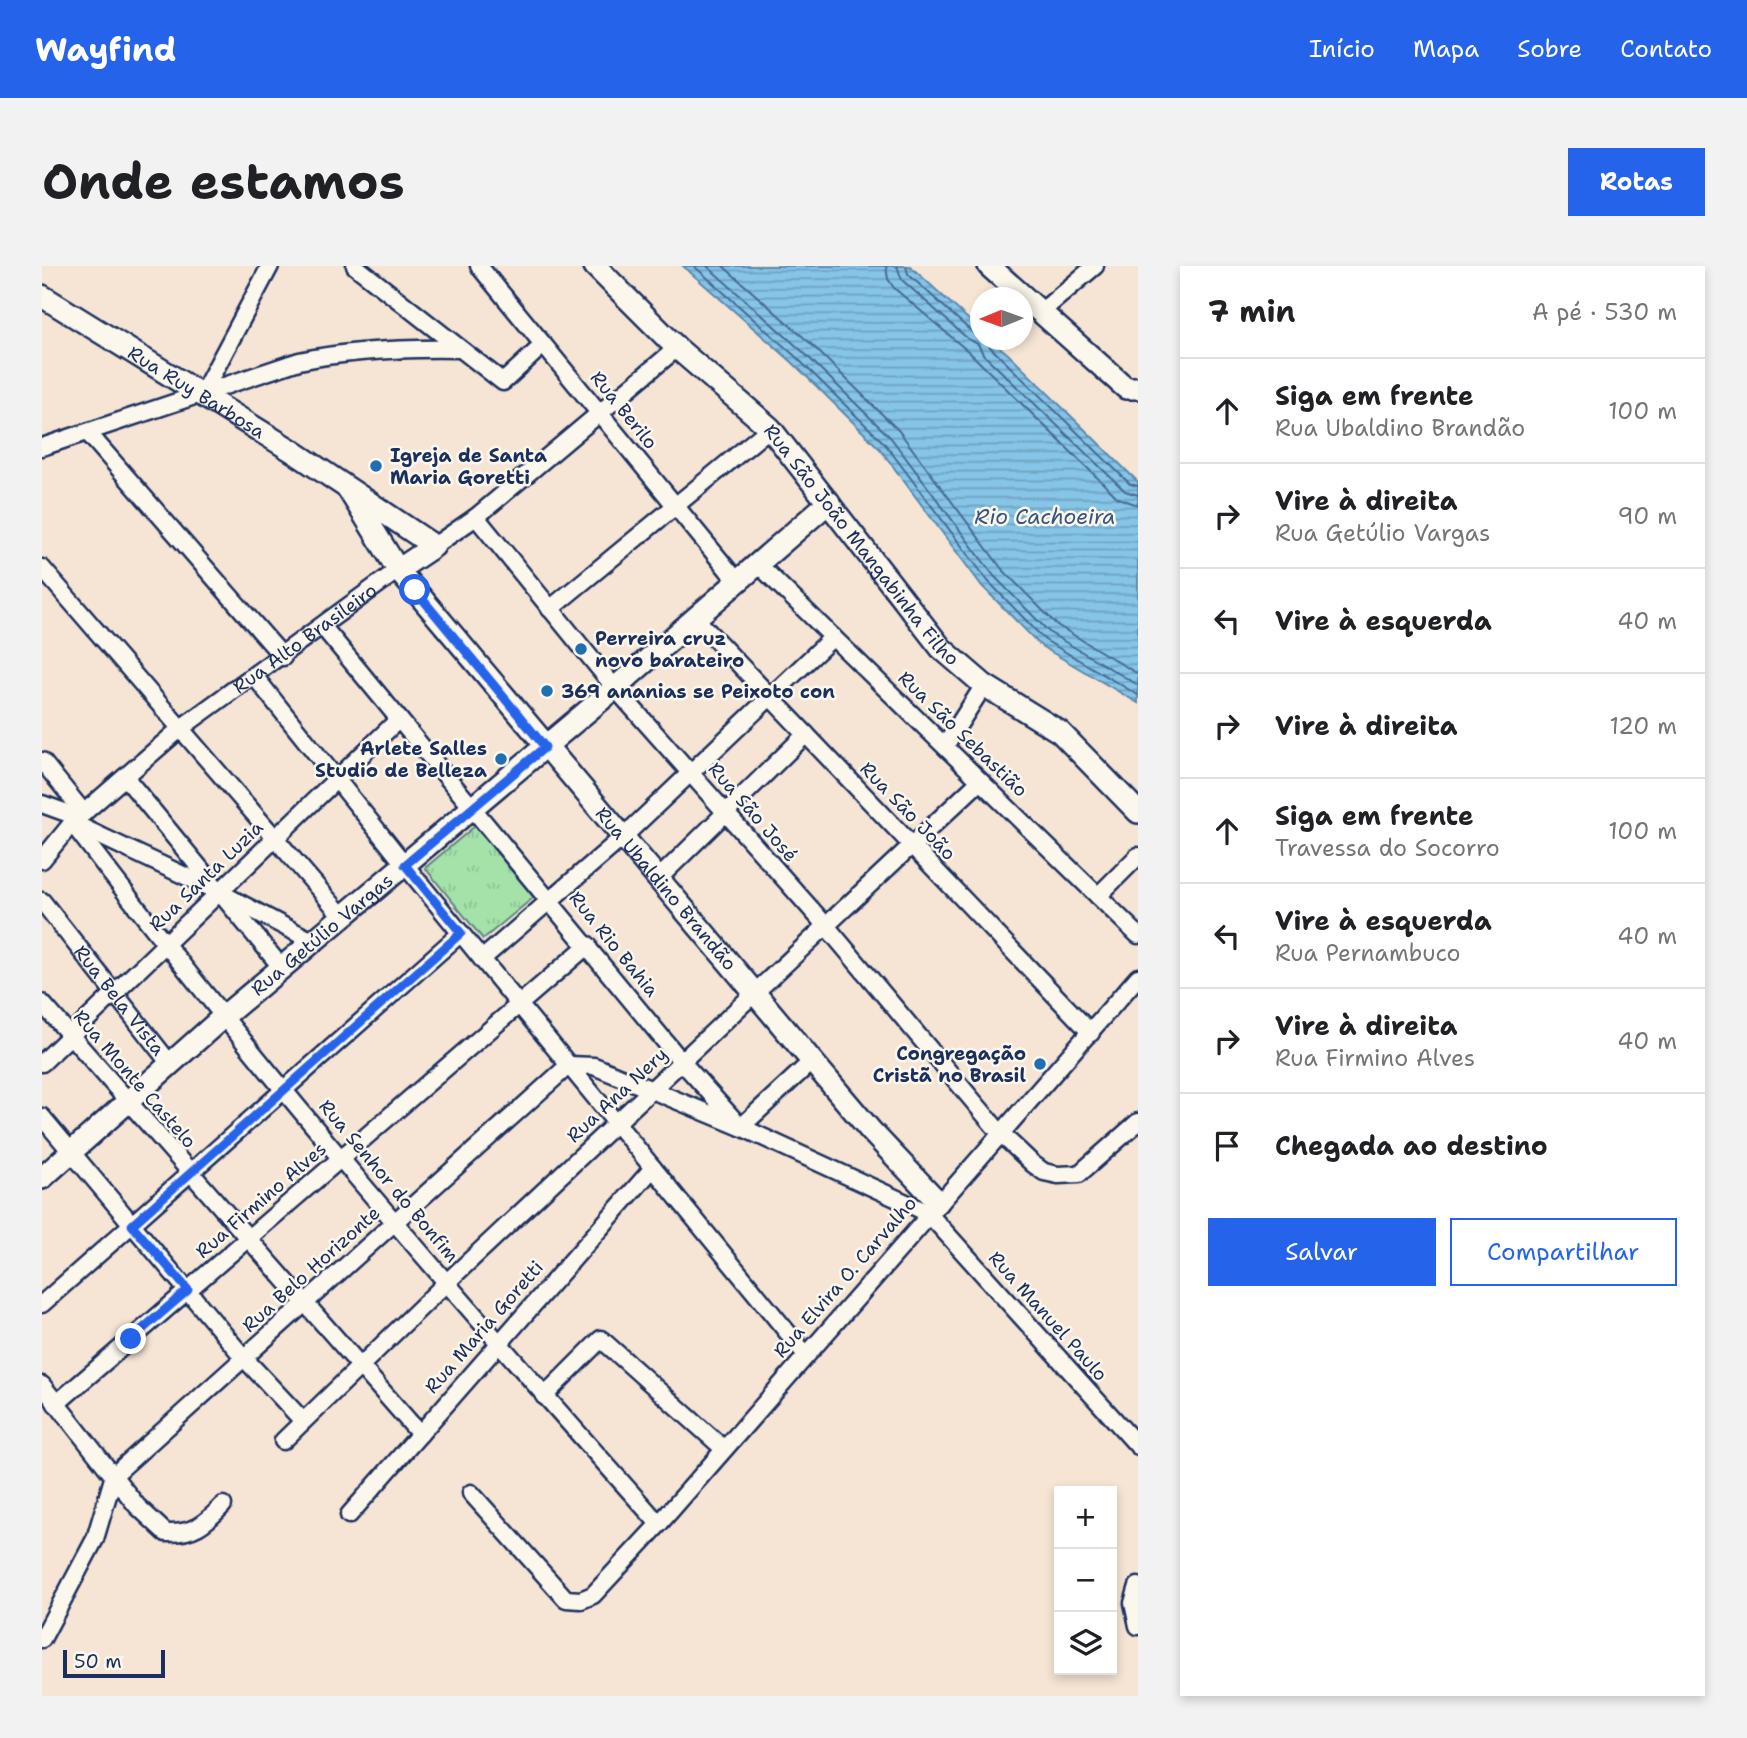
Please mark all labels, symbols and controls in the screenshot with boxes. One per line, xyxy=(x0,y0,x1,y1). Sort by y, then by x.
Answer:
text: Wayfind xyxy=(35,27,176,72)
text: Início xyxy=(1309,33,1375,65)
text: Mapa xyxy=(1413,33,1479,65)
text: Sobre xyxy=(1517,33,1582,65)
text: Contato xyxy=(1620,33,1712,65)
button: Rotas xyxy=(1568,148,1705,216)
text: Onde estamos xyxy=(42,149,405,215)
north arrow xyxy=(970,287,1033,350)
text: 7 min xyxy=(1208,291,1295,332)
text: A pé · 530 m xyxy=(1532,297,1677,327)
street label: Rua Ruy Barbosa xyxy=(123,340,270,444)
street label: Rua Berilo xyxy=(585,366,663,454)
text: Siga em frente xyxy=(1275,378,1474,413)
icon: ahead xyxy=(1208,392,1246,430)
text: 100 m xyxy=(1608,396,1677,426)
text: Rua Ubaldino Brandão xyxy=(1275,413,1525,443)
street label: Rua São João Mangabinha Filho xyxy=(759,418,965,671)
place label: Igreja de Santa Maria Goretti xyxy=(390,443,547,490)
marker: Igreja de Santa Maria Goretti xyxy=(368,458,384,474)
text: Vire à direita xyxy=(1275,483,1457,518)
icon: right xyxy=(1208,497,1246,535)
text: 90 m xyxy=(1617,501,1677,531)
water label: Rio Cachoeira xyxy=(975,503,1115,531)
text: Rua Getúlio Vargas xyxy=(1275,518,1490,548)
route start xyxy=(399,574,430,605)
street label: Rua Alto Brasileiro xyxy=(228,577,381,699)
icon: left xyxy=(1208,602,1246,640)
text: Vire à esquerda xyxy=(1275,603,1492,638)
text: 40 m xyxy=(1617,606,1677,636)
place label: Perreira cruz novo barateiro xyxy=(595,626,744,673)
marker: Perreira cruz novo barateiro xyxy=(573,641,589,657)
street label: Rua São Sebastião xyxy=(893,666,1033,802)
place label: 369 ananias se Peixoto con xyxy=(561,679,835,704)
marker: 369 ananias se Peixoto con xyxy=(539,683,555,699)
icon: right xyxy=(1208,707,1246,745)
text: Vire à direita xyxy=(1275,708,1457,743)
text: 120 m xyxy=(1609,711,1677,741)
place label: Arlete Salles Studio de Belleza xyxy=(315,736,487,783)
marker: Arlete Salles Studio de Belleza xyxy=(493,751,509,767)
street label: Rua São João xyxy=(855,756,961,866)
street label: Rua São José xyxy=(703,757,803,867)
text: Siga em frente xyxy=(1275,798,1474,833)
street label: Rua Ubaldino Brandão xyxy=(590,801,743,975)
icon: ahead xyxy=(1208,812,1246,850)
street label: Rua Santa Luzia xyxy=(144,815,269,937)
text: 100 m xyxy=(1608,816,1677,846)
text: Travessa do Socorro xyxy=(1275,833,1500,863)
street label: Rua Getúlio Vargas xyxy=(245,867,398,1001)
street label: Rua Rio Bahia xyxy=(564,886,664,1002)
text: Vire à esquerda xyxy=(1275,903,1492,938)
icon: left xyxy=(1208,917,1246,955)
text: 40 m xyxy=(1617,921,1677,951)
text: Rua Pernambuco xyxy=(1275,938,1461,968)
street label: Rua Bela Vista xyxy=(69,940,171,1061)
street label: Rua Monte Castelo xyxy=(68,1005,202,1153)
text: Vire à direita xyxy=(1275,1008,1457,1043)
icon: right xyxy=(1208,1022,1246,1060)
text: 40 m xyxy=(1617,1026,1677,1056)
place label: Congregação Cristã no Brasil xyxy=(873,1041,1026,1088)
street label: Rua Ana Nery xyxy=(561,1042,673,1148)
text: Rua Firmino Alves xyxy=(1275,1043,1475,1073)
marker: Congregação Cristã no Brasil xyxy=(1032,1056,1048,1072)
street label: Rua Senhor do Bonfim xyxy=(313,1094,465,1268)
icon: arrive xyxy=(1208,1127,1246,1165)
text: Chegada ao destino xyxy=(1275,1128,1548,1163)
street label: Rua Firmino Alves xyxy=(190,1136,332,1264)
street label: Rua Elvira O. Carvalho xyxy=(768,1191,922,1363)
street label: Rua Belo Horizonte xyxy=(237,1200,385,1338)
button: Salvar xyxy=(1208,1218,1436,1286)
button: Compartilhar xyxy=(1450,1218,1677,1286)
street label: Rua Manuel Paulo xyxy=(983,1246,1113,1386)
street label: Rua Maria Goretti xyxy=(419,1255,549,1399)
route end xyxy=(115,1323,146,1354)
map controls xyxy=(1054,1486,1117,1675)
button: + xyxy=(1054,1486,1117,1549)
button: − xyxy=(1054,1549,1117,1612)
button: layers xyxy=(1054,1612,1117,1675)
scale bar xyxy=(63,1647,164,1679)
text: 50 m xyxy=(74,1649,122,1674)

